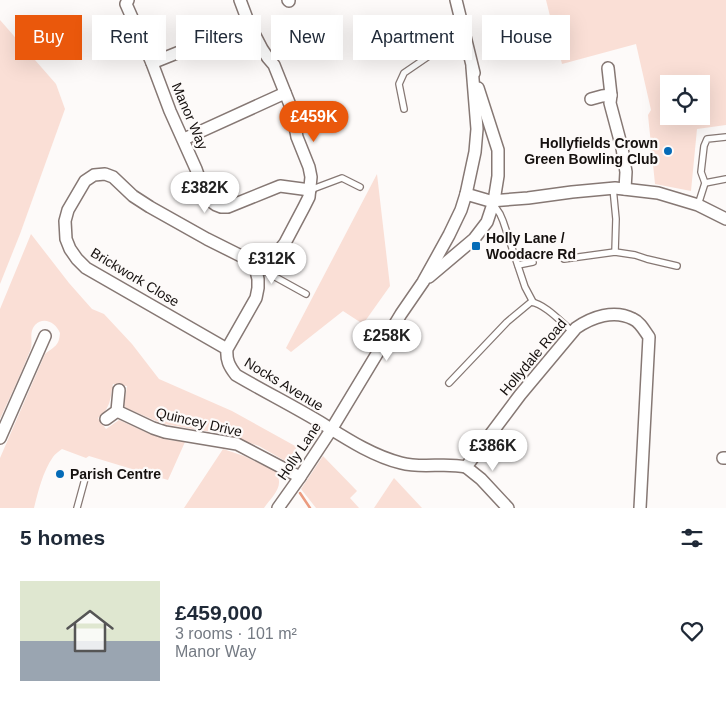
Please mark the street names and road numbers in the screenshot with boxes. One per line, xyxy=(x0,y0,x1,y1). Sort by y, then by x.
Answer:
street label: Manor Way xyxy=(169,80,211,152)
street label: Brickwork Close xyxy=(88,244,182,310)
street label: Hollydale Road xyxy=(496,315,570,399)
street label: Nocks Avenue xyxy=(242,354,327,414)
street label: Quincey Drive xyxy=(154,404,244,440)
street label: Holly Lane xyxy=(274,419,324,483)

